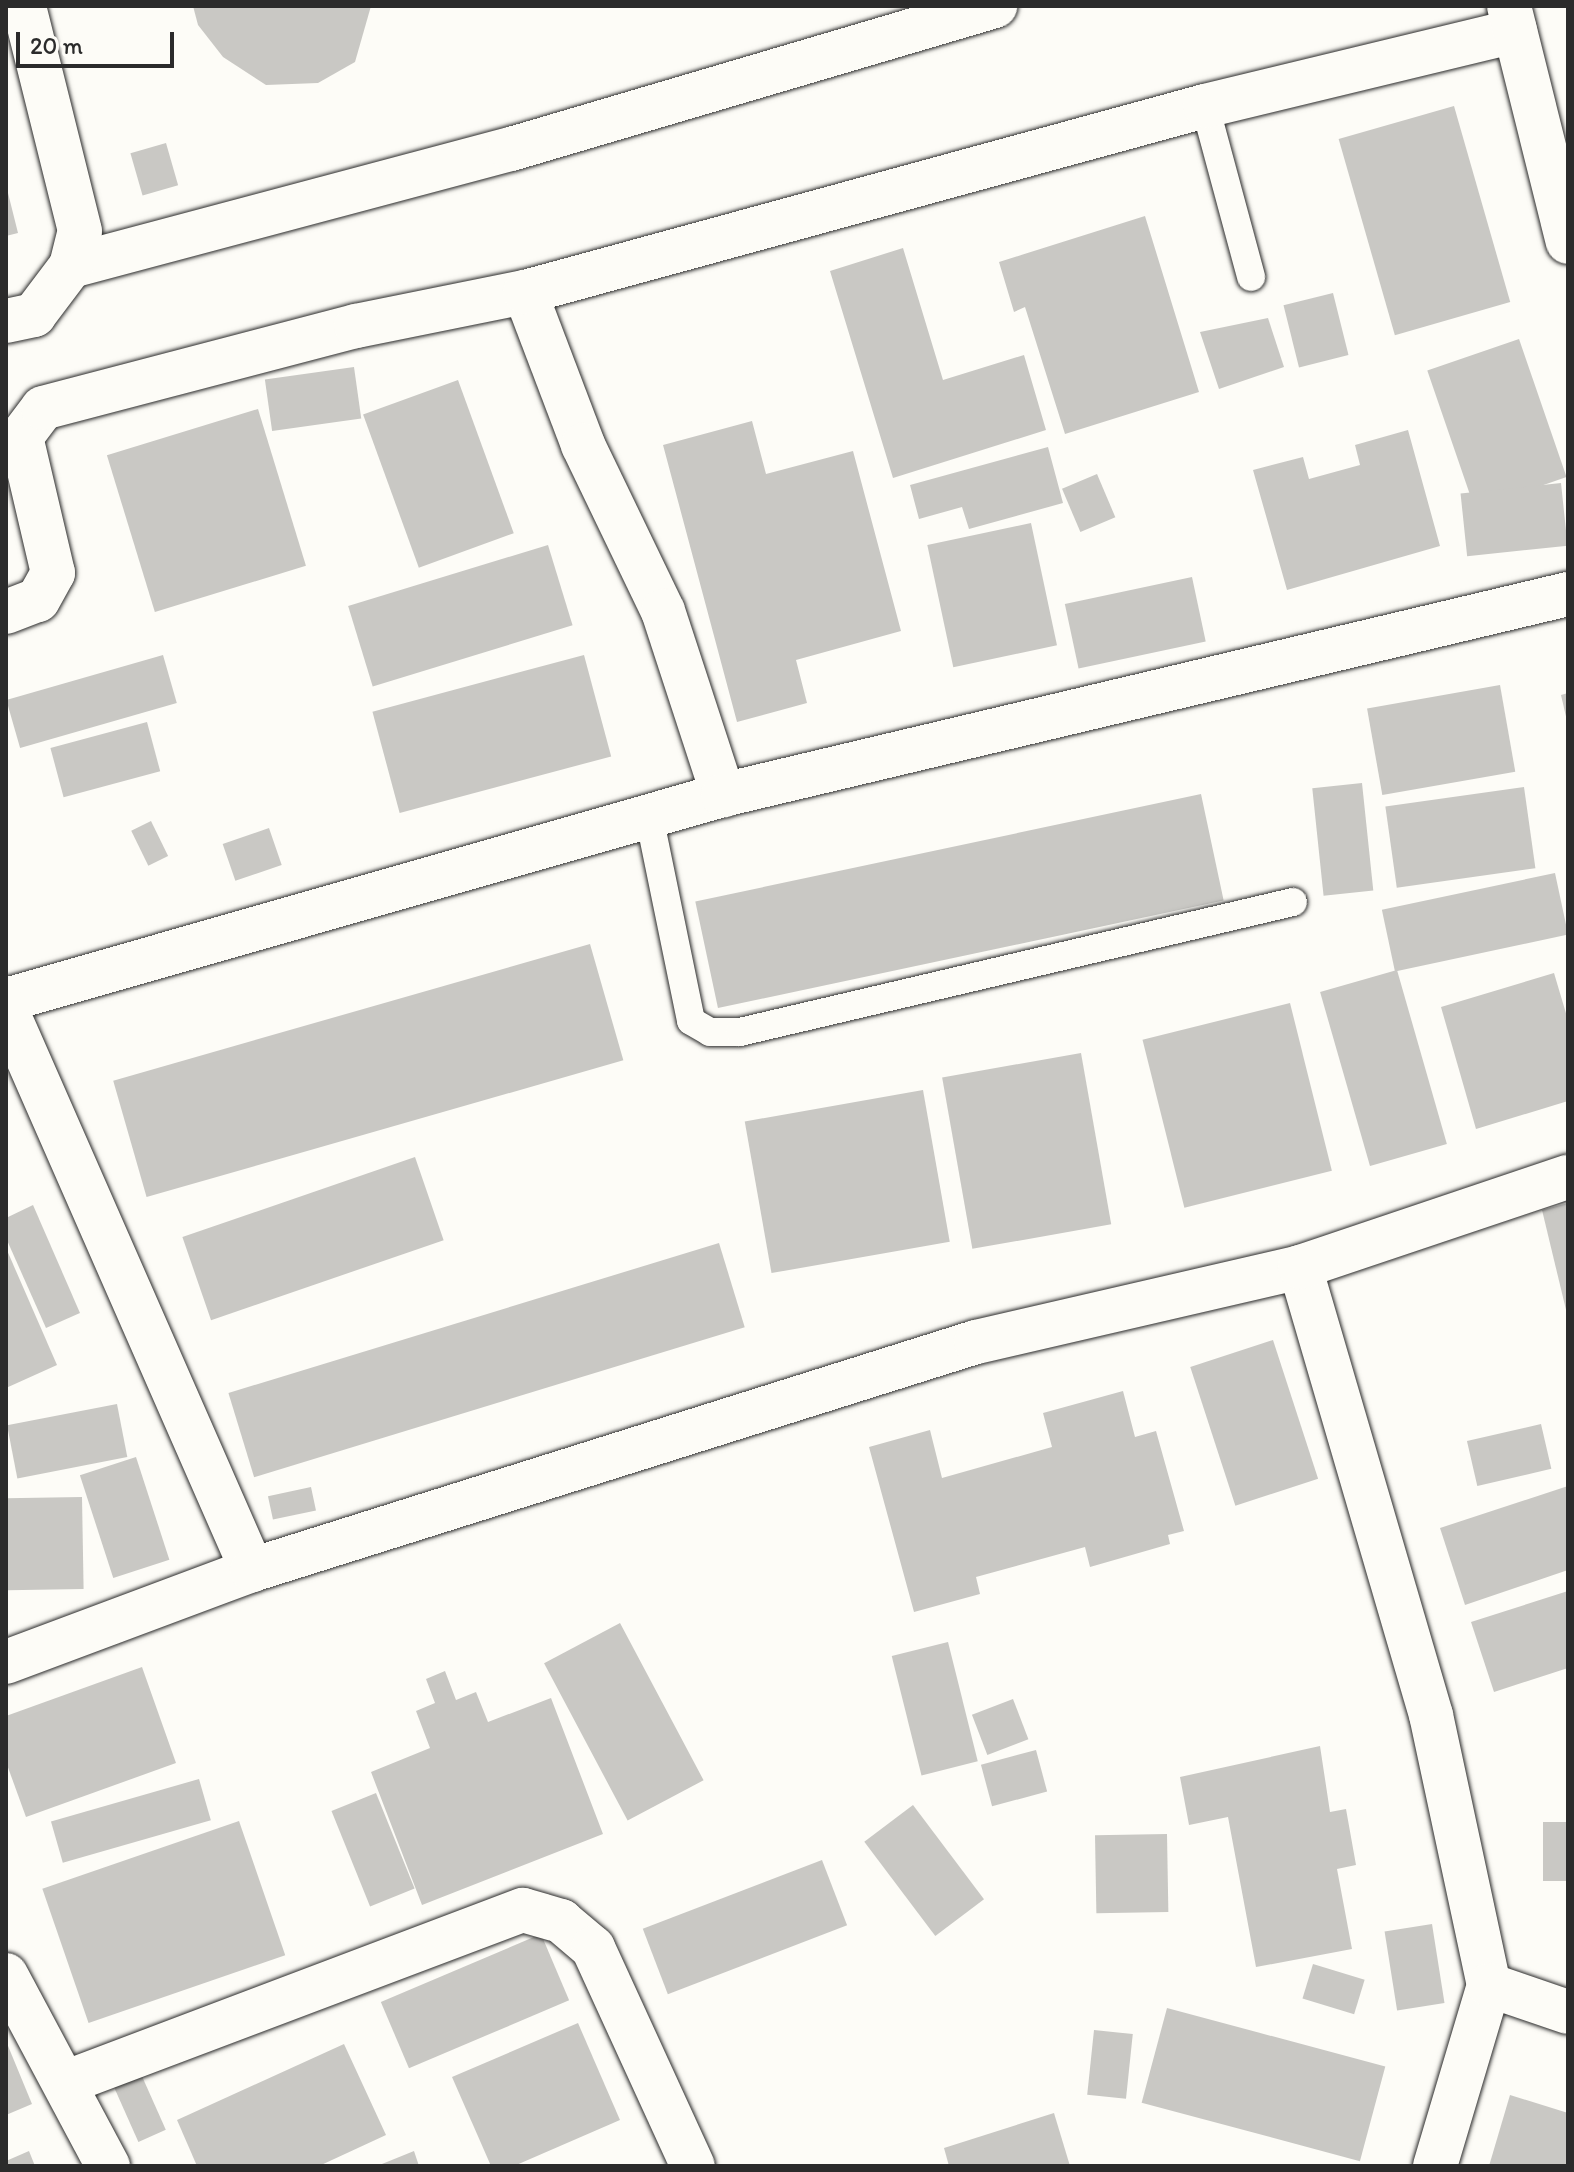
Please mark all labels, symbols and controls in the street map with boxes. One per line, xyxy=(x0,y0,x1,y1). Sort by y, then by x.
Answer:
scale bar xyxy=(20,16,178,66)
text: 20 m xyxy=(30,31,83,60)

